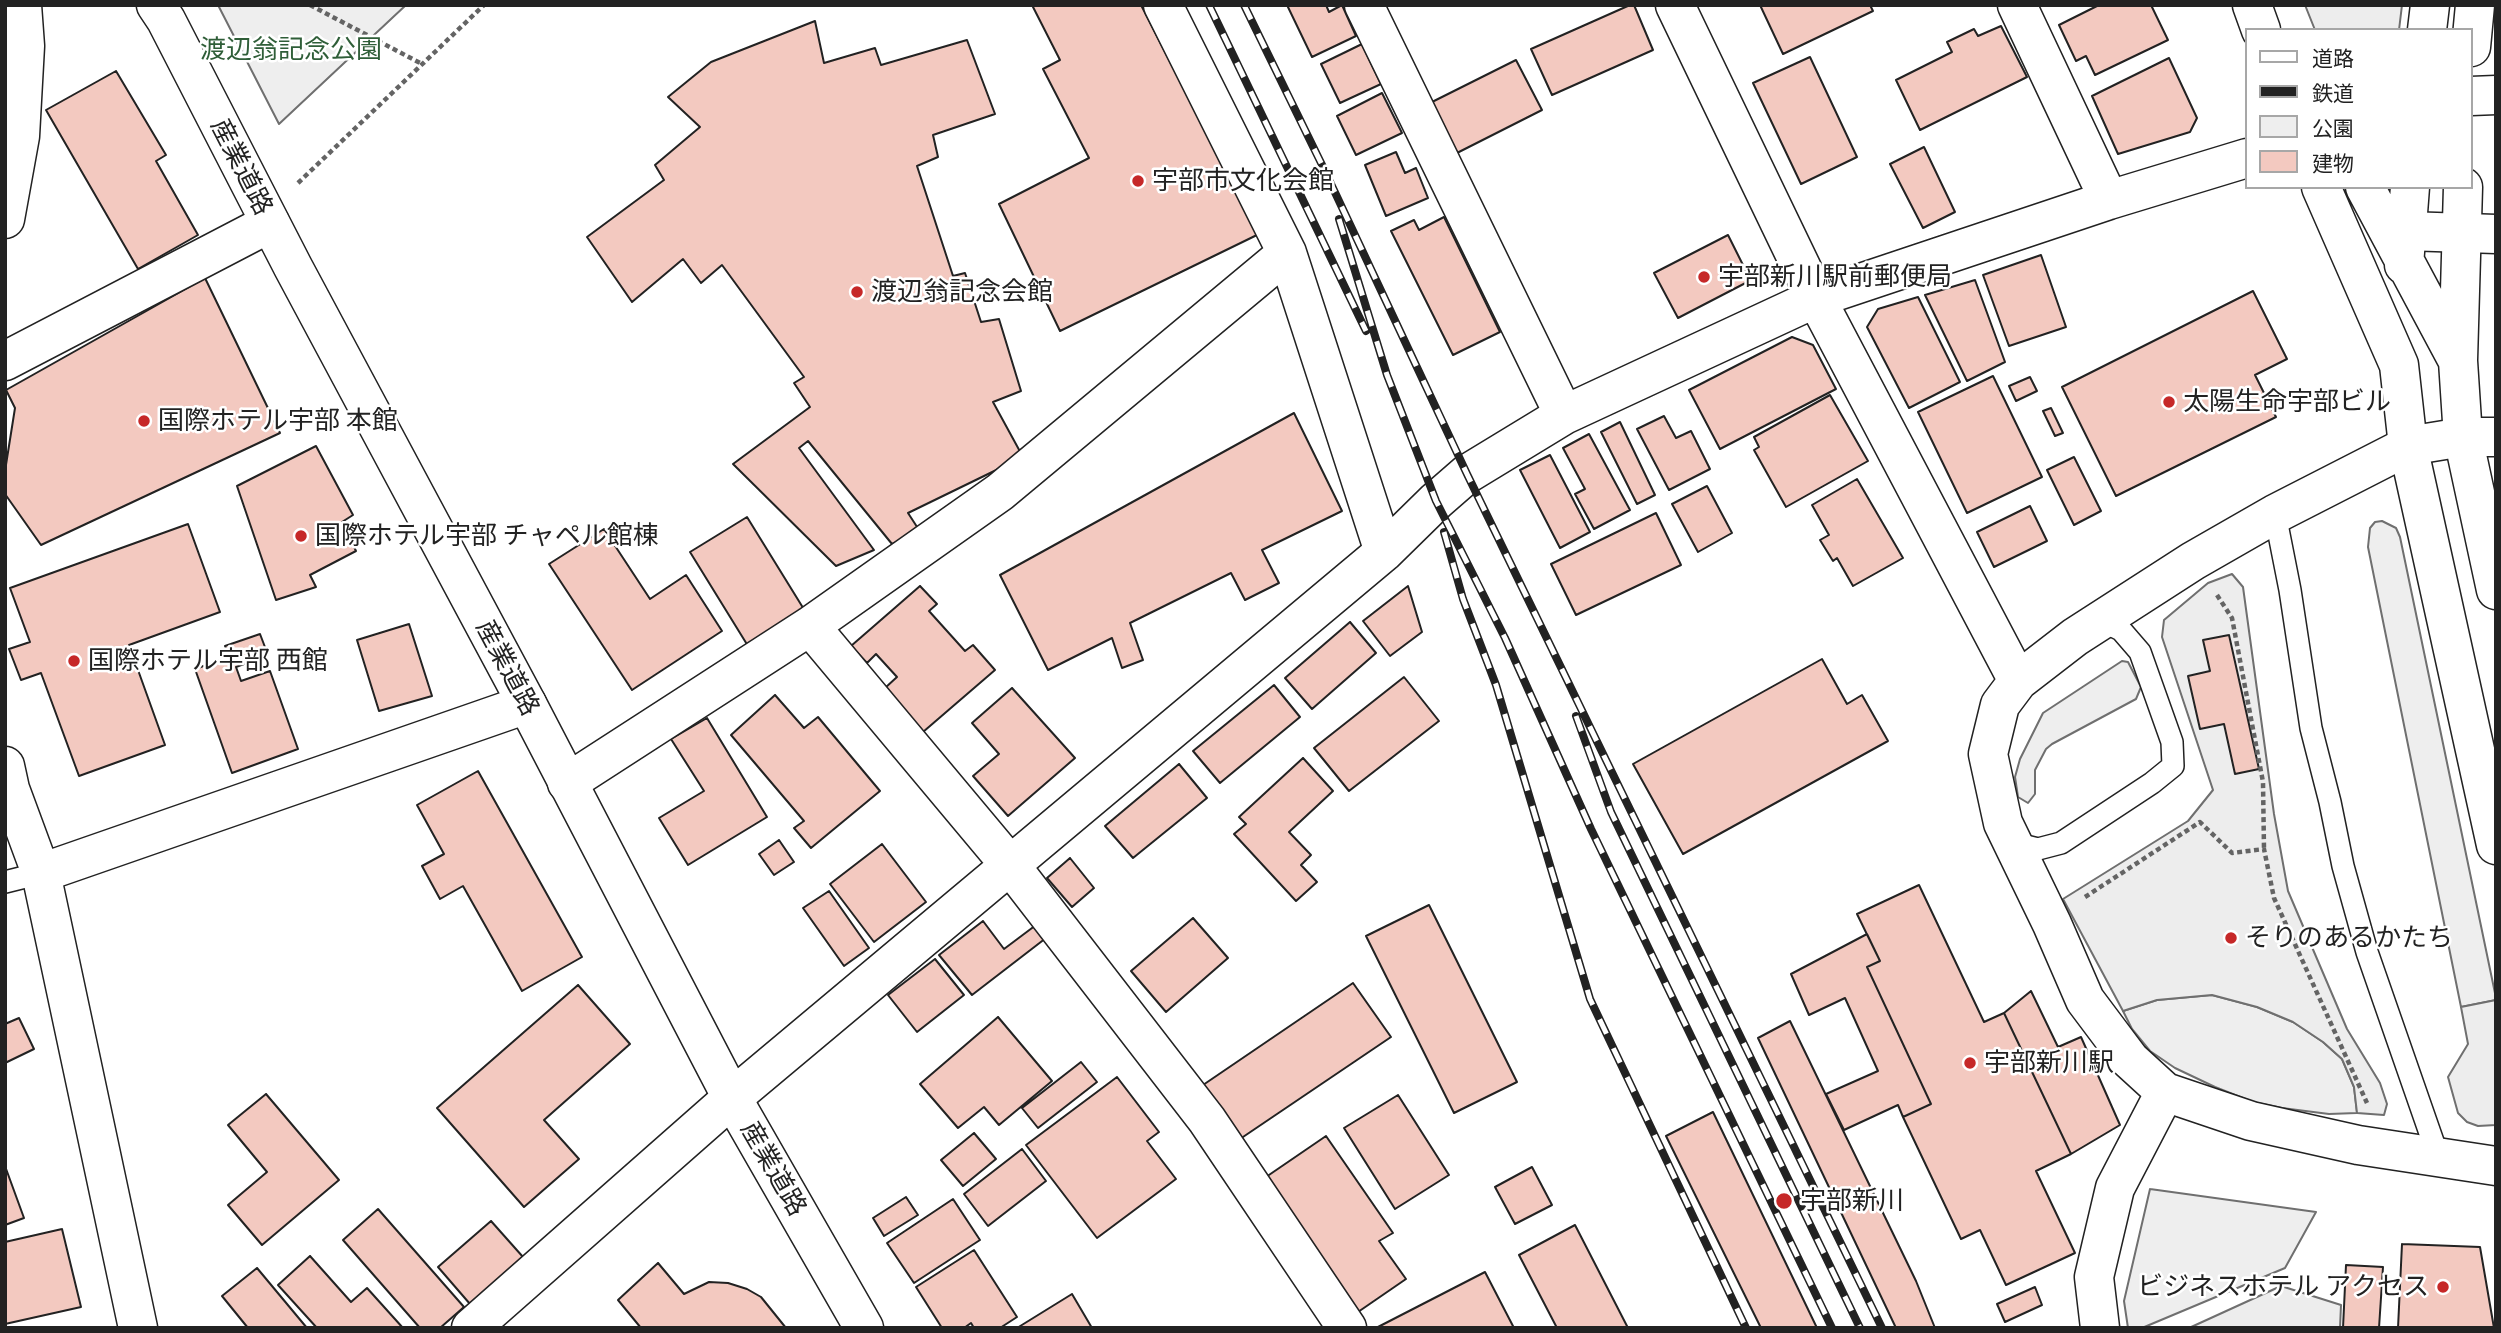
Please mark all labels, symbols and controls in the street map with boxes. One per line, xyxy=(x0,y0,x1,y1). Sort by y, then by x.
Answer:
legend xyxy=(2246,28,2473,189)
park label: 渡辺翁記念公園 xyxy=(200,34,382,66)
text: 道路 xyxy=(2312,46,2354,71)
text: 鉄道 xyxy=(2312,81,2354,106)
street label: 産業道路 xyxy=(203,114,279,220)
text: 公園 xyxy=(2312,116,2354,141)
text: 建物 xyxy=(2312,151,2354,176)
place label: 宇部市文化会館 xyxy=(1152,165,1334,197)
marker: 宇部市文化会館 xyxy=(1130,173,1146,189)
place label: 宇部新川駅前郵便局 xyxy=(1718,261,1952,293)
marker: 宇部新川駅前郵便局 xyxy=(1696,269,1712,285)
place label: 渡辺翁記念会館 xyxy=(871,276,1053,308)
marker: 渡辺翁記念会館 xyxy=(849,284,865,300)
place label: 太陽生命宇部ビル xyxy=(2183,386,2391,418)
marker: 太陽生命宇部ビル xyxy=(2161,394,2177,410)
place label: 国際ホテル宇部 本館 xyxy=(158,405,398,437)
marker: 国際ホテル宇部 本館 xyxy=(136,413,152,429)
place label: 国際ホテル宇部 チャペル館棟 xyxy=(315,520,659,552)
marker: 国際ホテル宇部 チャペル館棟 xyxy=(293,528,309,544)
street label: 産業道路 xyxy=(469,615,545,721)
place label: 国際ホテル宇部 西館 xyxy=(88,645,328,677)
marker: 国際ホテル宇部 西館 xyxy=(66,653,82,669)
place label: そりのあるかたち xyxy=(2245,922,2453,954)
marker: そりのあるかたち xyxy=(2223,930,2239,946)
place label: 宇部新川駅 xyxy=(1984,1047,2114,1079)
marker: 宇部新川駅 xyxy=(1962,1055,1978,1071)
street label: 産業道路 xyxy=(733,1116,813,1222)
place label: 宇部新川 xyxy=(1800,1185,1904,1217)
marker: 宇部新川 xyxy=(1774,1191,1794,1211)
place label: ビジネスホテル アクセス xyxy=(2137,1271,2429,1303)
marker: ビジネスホテル アクセス xyxy=(2435,1279,2451,1295)

